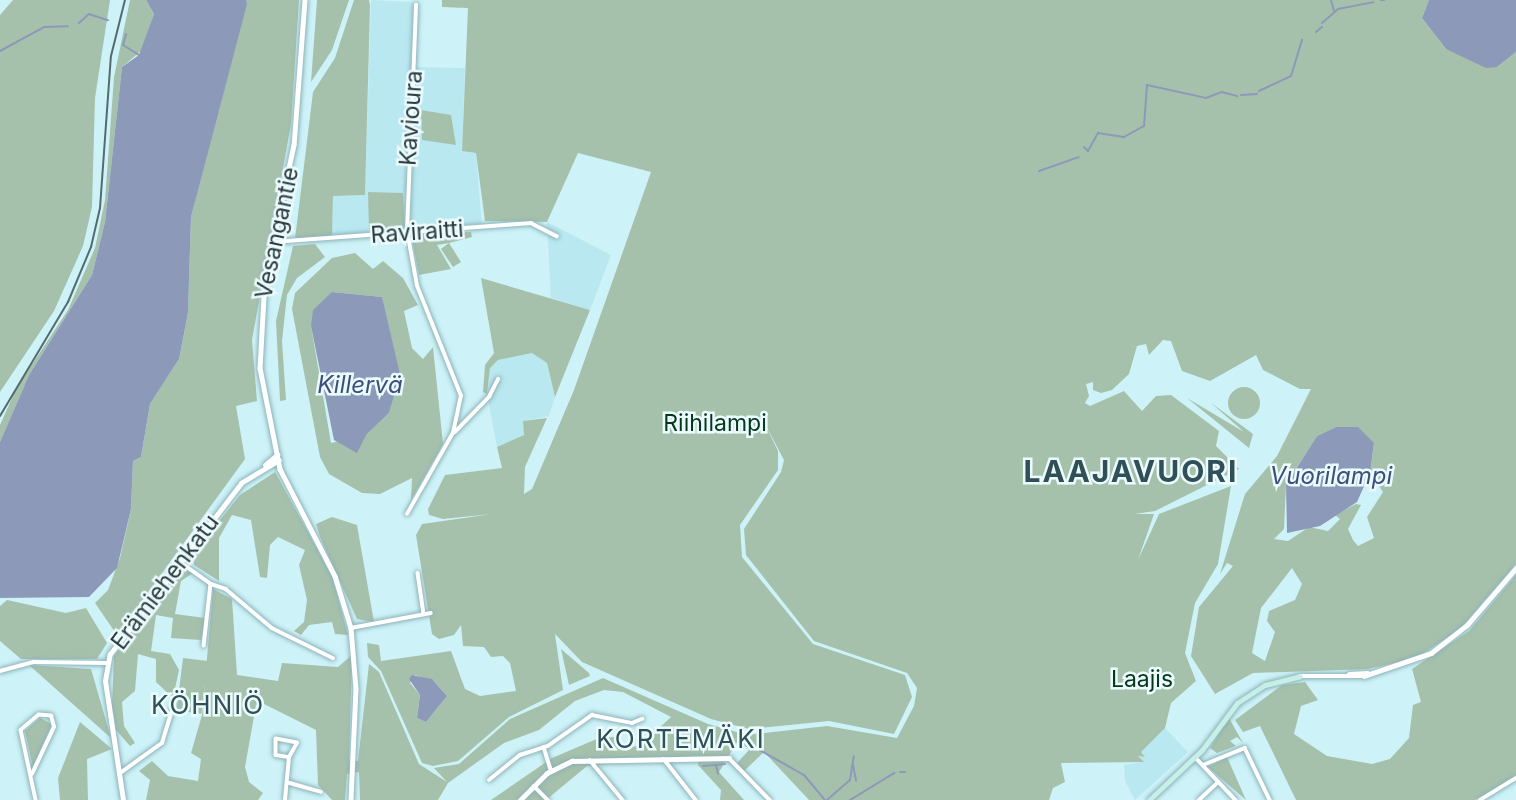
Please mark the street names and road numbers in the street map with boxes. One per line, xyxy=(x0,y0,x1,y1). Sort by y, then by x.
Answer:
street label: Kavioura xyxy=(394,69,428,167)
street label: Vesangantie xyxy=(250,165,304,301)
street label: Raviraitti xyxy=(370,215,464,249)
street label: Erämiehenkatu xyxy=(105,509,225,655)

